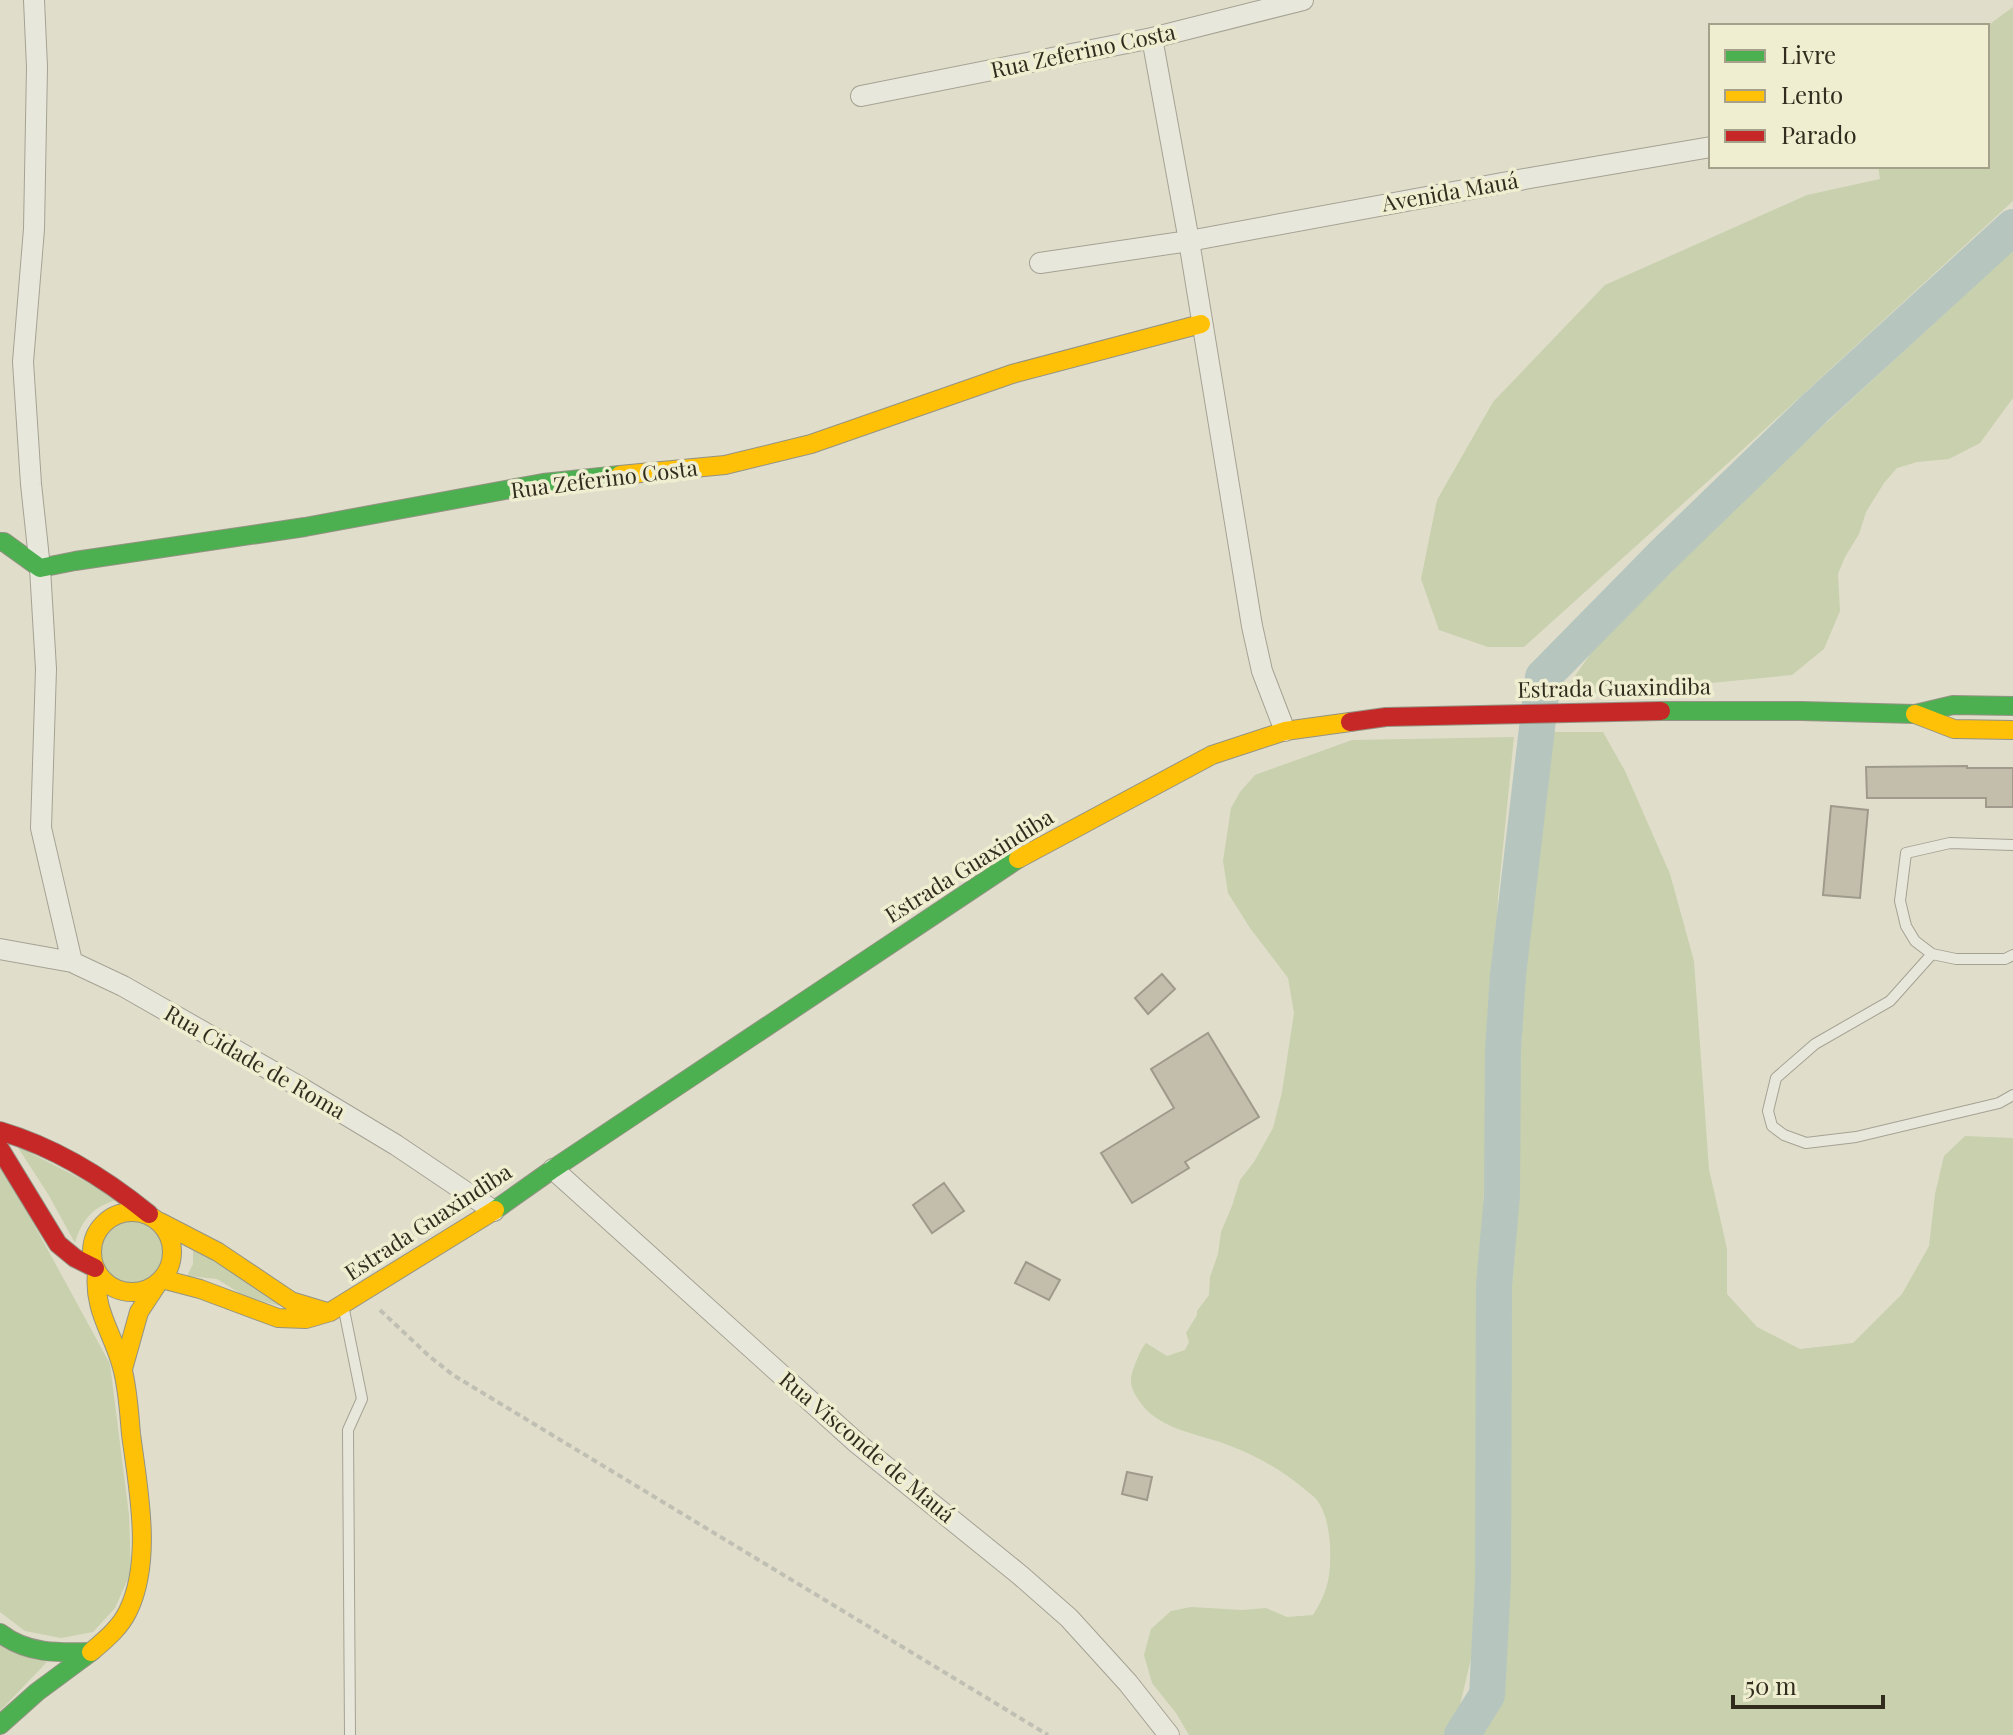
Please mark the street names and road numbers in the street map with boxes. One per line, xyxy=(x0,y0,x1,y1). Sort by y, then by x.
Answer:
street label: Rua Zeferino Costa xyxy=(988,16,1178,84)
street label: Avenida Mauá xyxy=(1378,164,1520,218)
street label: Rua Zeferino Costa xyxy=(509,452,699,504)
street label: Estrada Guaxindiba xyxy=(1517,670,1711,704)
street label: Estrada Guaxindiba xyxy=(878,801,1058,929)
street label: Rua Cidade de Roma xyxy=(160,997,351,1125)
street label: Estrada Guaxindiba xyxy=(338,1156,517,1286)
street label: Rua Visconde de Mauá xyxy=(774,1364,962,1529)

